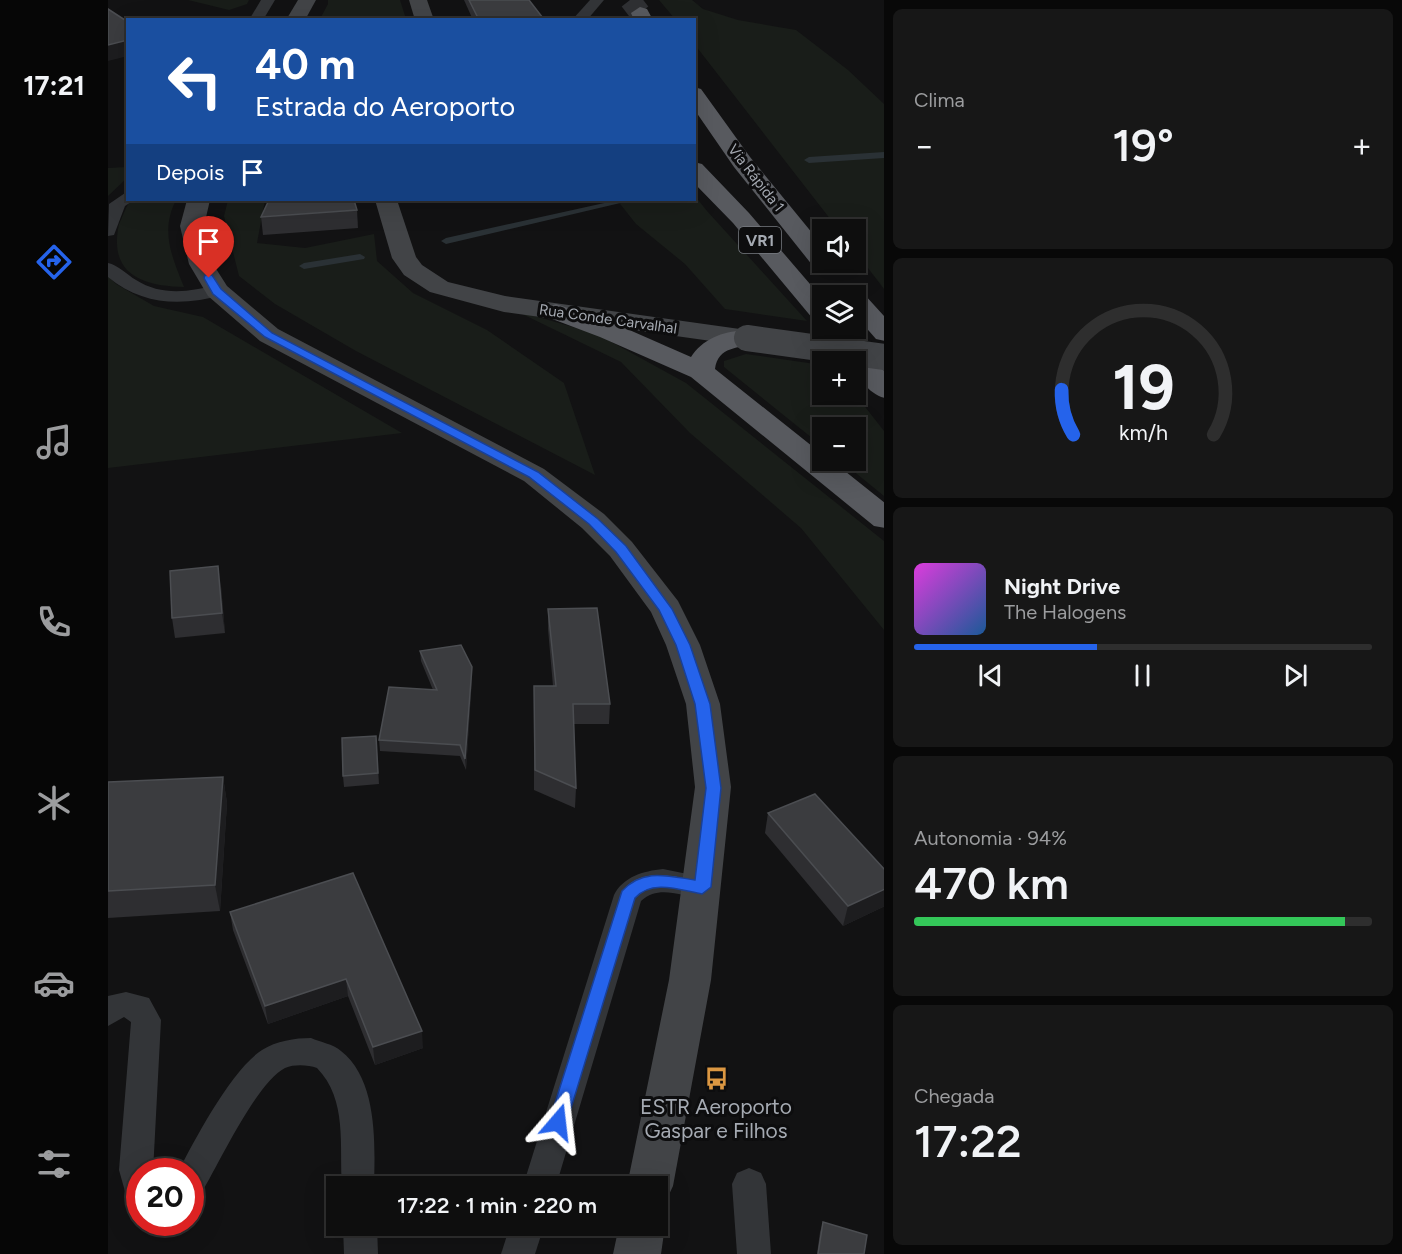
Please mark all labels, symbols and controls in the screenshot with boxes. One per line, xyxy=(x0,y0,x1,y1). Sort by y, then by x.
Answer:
text: 40 m xyxy=(255,39,355,90)
icon: left xyxy=(156,42,234,120)
text: 17:21 xyxy=(23,69,85,102)
text: Clima xyxy=(914,88,965,112)
text: Estrada do Aeroporto xyxy=(255,90,515,123)
text: 19° xyxy=(1112,118,1174,172)
text: − xyxy=(914,126,935,165)
text: + xyxy=(1351,126,1372,165)
street label: Via Rápida 1 xyxy=(724,141,788,215)
icon: arrive xyxy=(236,156,269,189)
text: Depois xyxy=(156,159,224,186)
pin xyxy=(183,216,234,278)
map controls xyxy=(812,219,866,471)
button: sound xyxy=(812,219,866,273)
icon: arrive xyxy=(192,225,225,258)
road number: VR1 xyxy=(739,227,781,253)
icon: directions xyxy=(33,241,75,283)
button: layers xyxy=(812,285,866,339)
street label: Rua Conde Carvalhal xyxy=(538,300,678,338)
text: 19 xyxy=(1112,350,1174,425)
button: + xyxy=(812,351,866,405)
button: − xyxy=(812,417,866,471)
text: km/h xyxy=(1119,420,1167,445)
icon: music xyxy=(33,421,75,463)
text: Night Drive xyxy=(1004,573,1120,600)
text: The Halogens xyxy=(1004,600,1126,624)
icon: phone xyxy=(33,601,75,643)
icon: previous xyxy=(974,659,1007,692)
icon: pause xyxy=(1126,659,1159,692)
icon: next xyxy=(1279,659,1312,692)
icon: climate xyxy=(33,782,75,824)
text: Autonomia · 94% xyxy=(914,826,1067,850)
text: 470 km xyxy=(914,856,1069,910)
icon: car xyxy=(33,962,75,1004)
bus stop icon: ESTR Aeroporto Gaspar e Filhos xyxy=(703,1065,729,1091)
text: Chegada xyxy=(914,1084,994,1108)
position arrow xyxy=(526,1090,590,1154)
place label: ESTR Aeroporto Gaspar e Filhos xyxy=(640,1094,792,1143)
text: 17:22 xyxy=(914,1114,1022,1168)
icon: filters xyxy=(33,1143,75,1185)
speed limit sign: 20 xyxy=(126,1158,204,1236)
text: 17:22 · 1 min · 220 m xyxy=(397,1192,597,1219)

